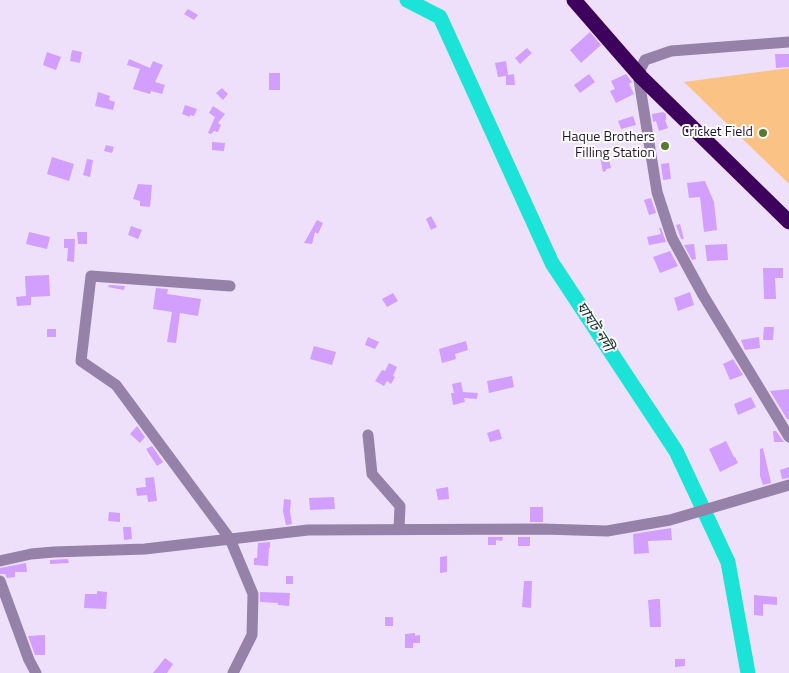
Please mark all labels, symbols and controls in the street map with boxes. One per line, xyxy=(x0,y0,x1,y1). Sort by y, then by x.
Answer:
place label: Cricket Field xyxy=(682,125,753,141)
marker: Cricket Field xyxy=(757,127,769,139)
place label: Haque Brothers Filling Station xyxy=(562,130,655,162)
marker: Haque Brothers Filling Station xyxy=(659,140,671,152)
water label: ঘাঘট নদী xyxy=(571,299,617,355)

